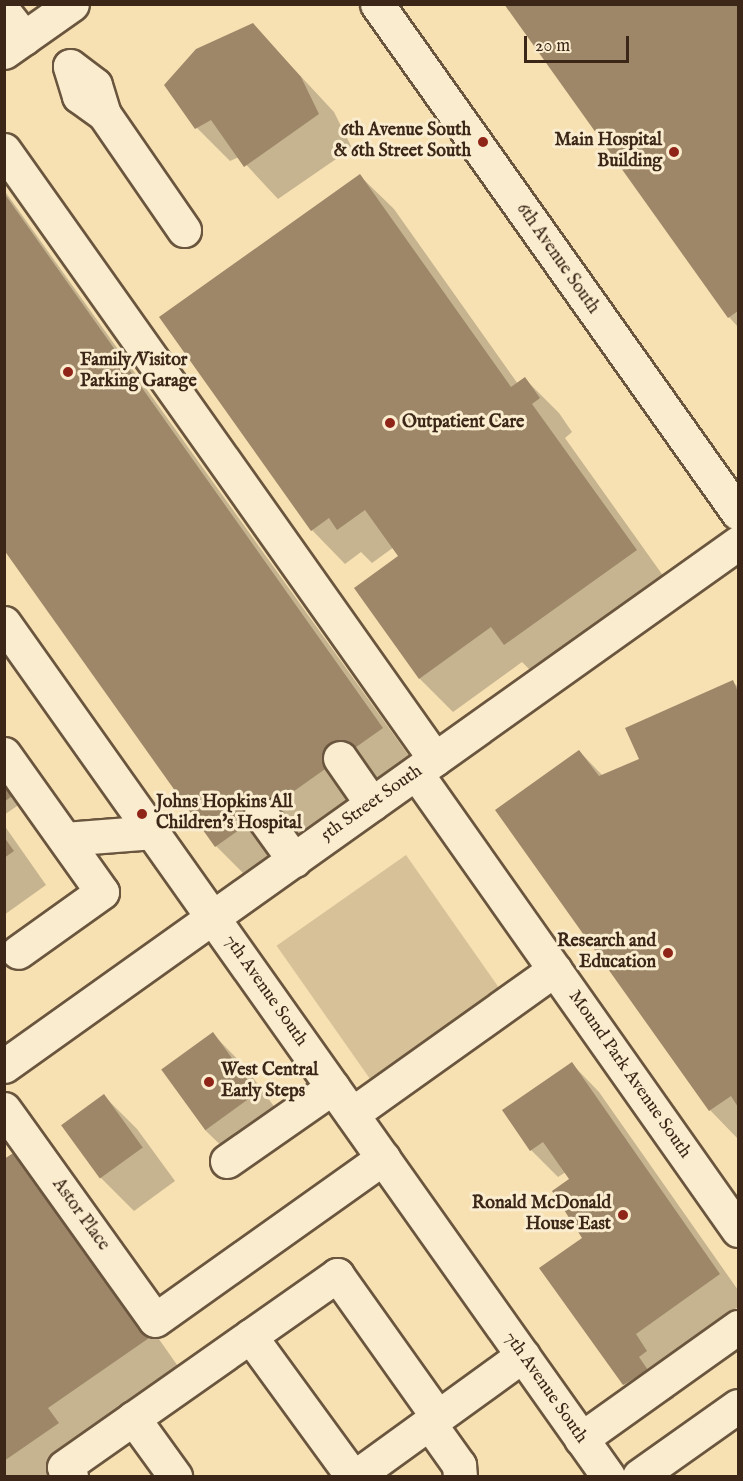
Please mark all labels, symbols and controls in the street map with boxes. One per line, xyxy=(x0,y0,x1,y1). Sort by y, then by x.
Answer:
scale bar xyxy=(527,24,632,62)
text: 20 m xyxy=(535,35,570,58)
place label: 6th Avenue South & 6th Street South xyxy=(334,121,471,164)
place label: Main Hospital Building xyxy=(554,131,662,174)
marker: 6th Avenue South & 6th Street South xyxy=(476,135,490,149)
marker: Main Hospital Building xyxy=(667,145,681,159)
street label: 6th Avenue South xyxy=(511,199,603,319)
place label: Family/Visitor Parking Garage xyxy=(80,351,197,394)
marker: Family/Visitor Parking Garage xyxy=(61,365,75,379)
place label: Outpatient Care xyxy=(402,412,524,434)
marker: Outpatient Care xyxy=(383,416,397,430)
street label: 5th Street South xyxy=(317,761,427,847)
place label: Johns Hopkins All Children's Hospital xyxy=(156,793,302,836)
marker: Johns Hopkins All Children's Hospital xyxy=(133,805,151,823)
street label: 7th Avenue South xyxy=(219,931,311,1051)
place label: Research and Education xyxy=(557,932,656,974)
marker: Research and Education xyxy=(661,946,675,960)
street label: Mound Park Avenue South xyxy=(563,987,695,1163)
place label: West Central Early Steps xyxy=(221,1061,318,1104)
marker: West Central Early Steps xyxy=(202,1075,216,1089)
street label: Astor Place xyxy=(47,1175,113,1255)
place label: Ronald McDonald House East xyxy=(472,1194,611,1236)
marker: Ronald McDonald House East xyxy=(616,1208,630,1222)
street label: 7th Avenue South xyxy=(499,1328,591,1448)

